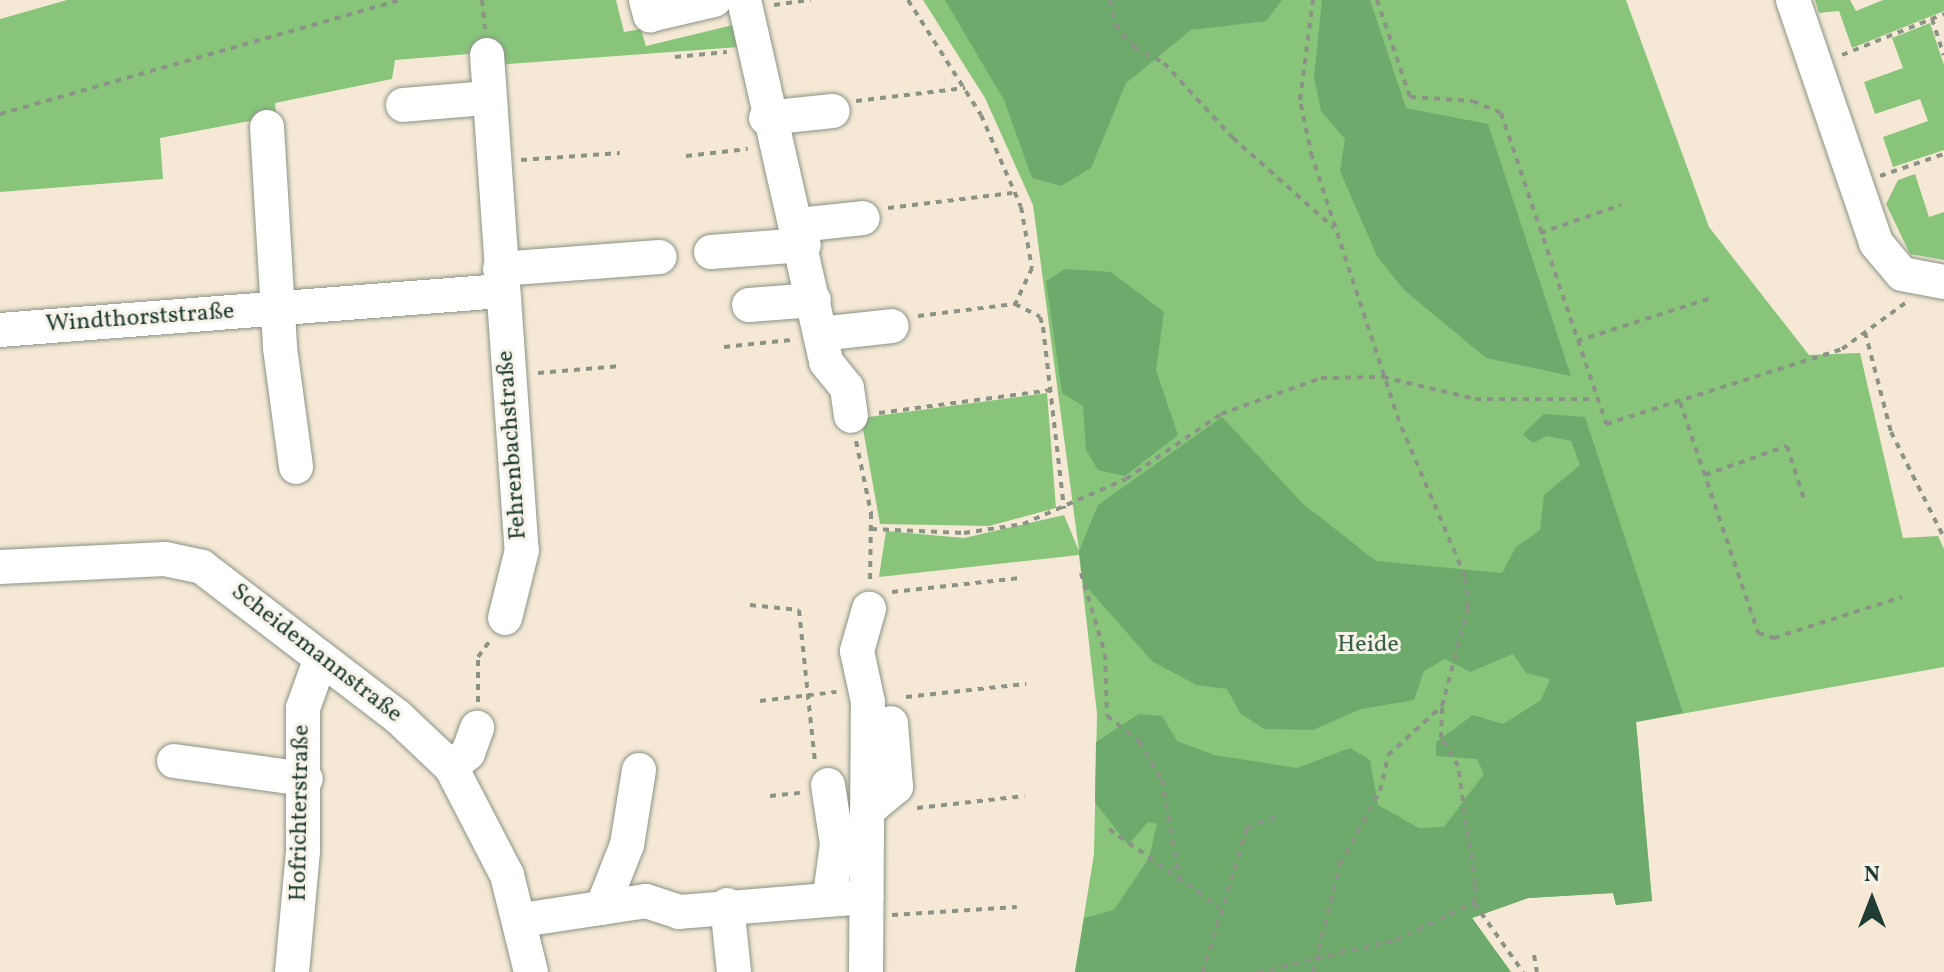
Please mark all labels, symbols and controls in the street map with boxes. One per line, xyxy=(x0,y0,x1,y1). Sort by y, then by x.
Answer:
street label: Windthorststraße xyxy=(45,298,235,340)
street label: Fehrenbachstraße xyxy=(492,349,534,541)
street label: Scheidemannstraße xyxy=(225,578,407,730)
park label: Heide xyxy=(1337,632,1399,660)
street label: Hofrichterstraße xyxy=(285,724,317,902)
north arrow xyxy=(1832,860,1912,940)
text: N xyxy=(1864,860,1880,891)

